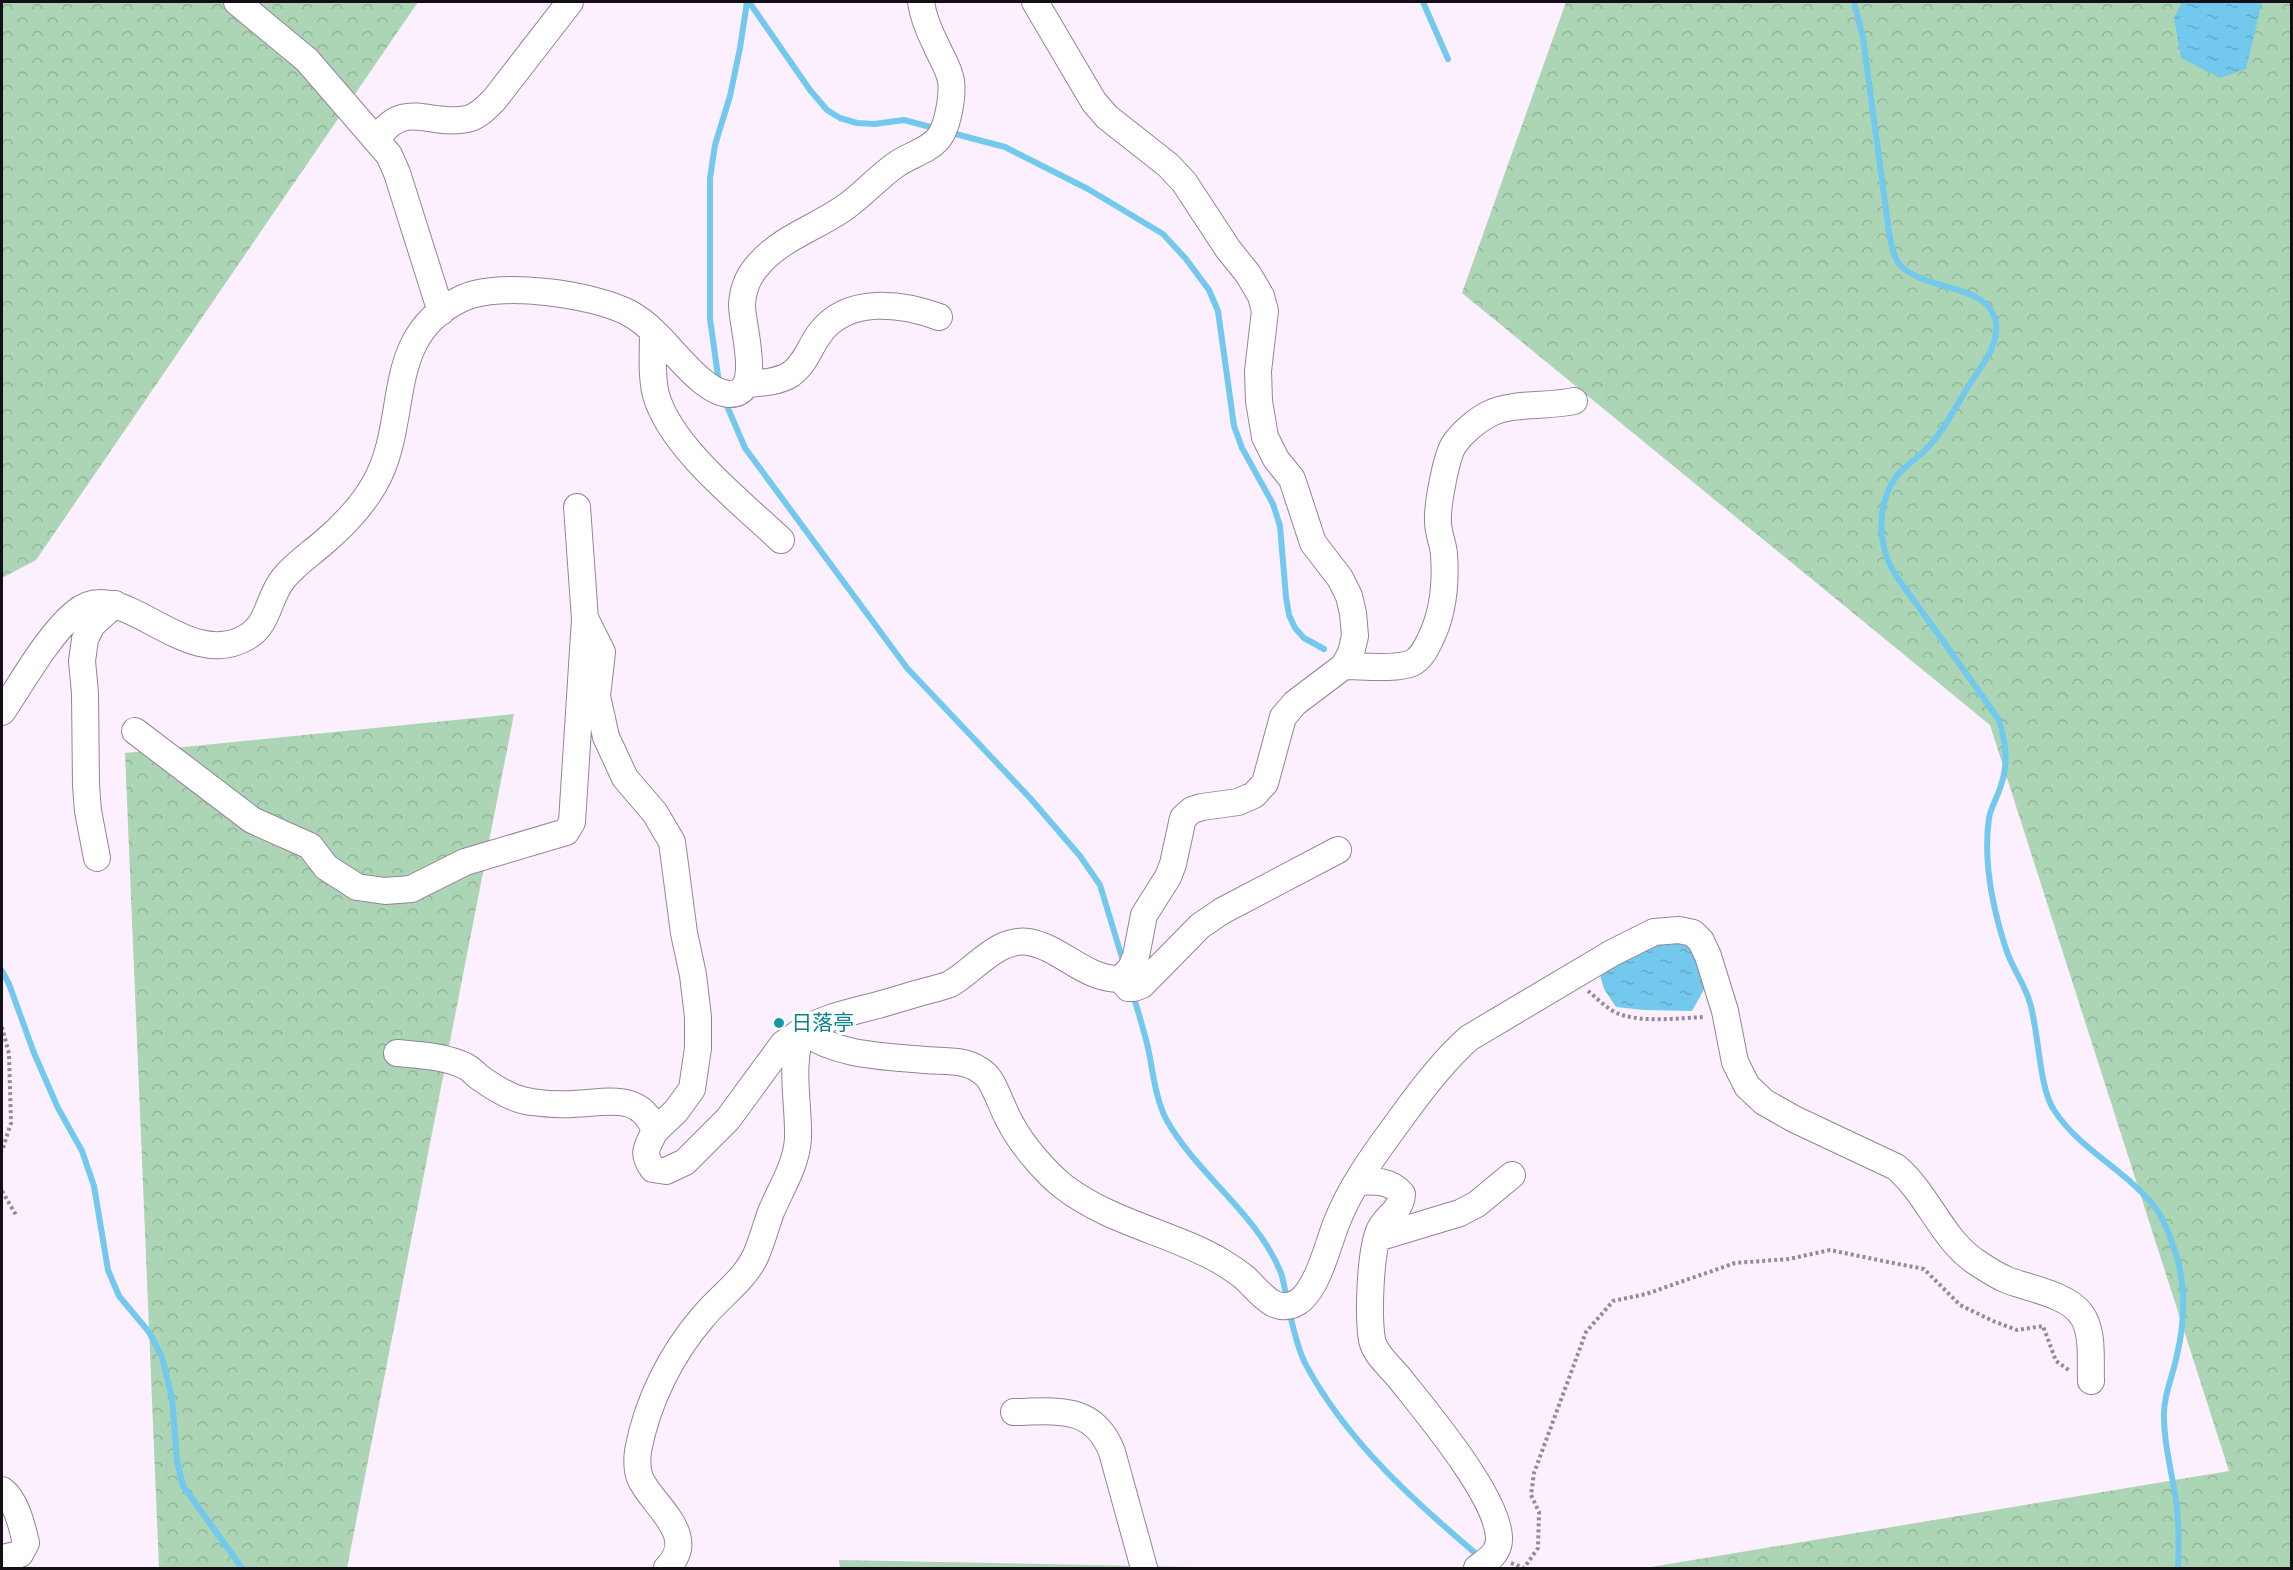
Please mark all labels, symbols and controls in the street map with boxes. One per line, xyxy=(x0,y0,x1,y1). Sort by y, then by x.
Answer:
place label: 日落亭 xyxy=(791,1008,854,1038)
marker: 日落亭 xyxy=(772,1016,786,1030)

